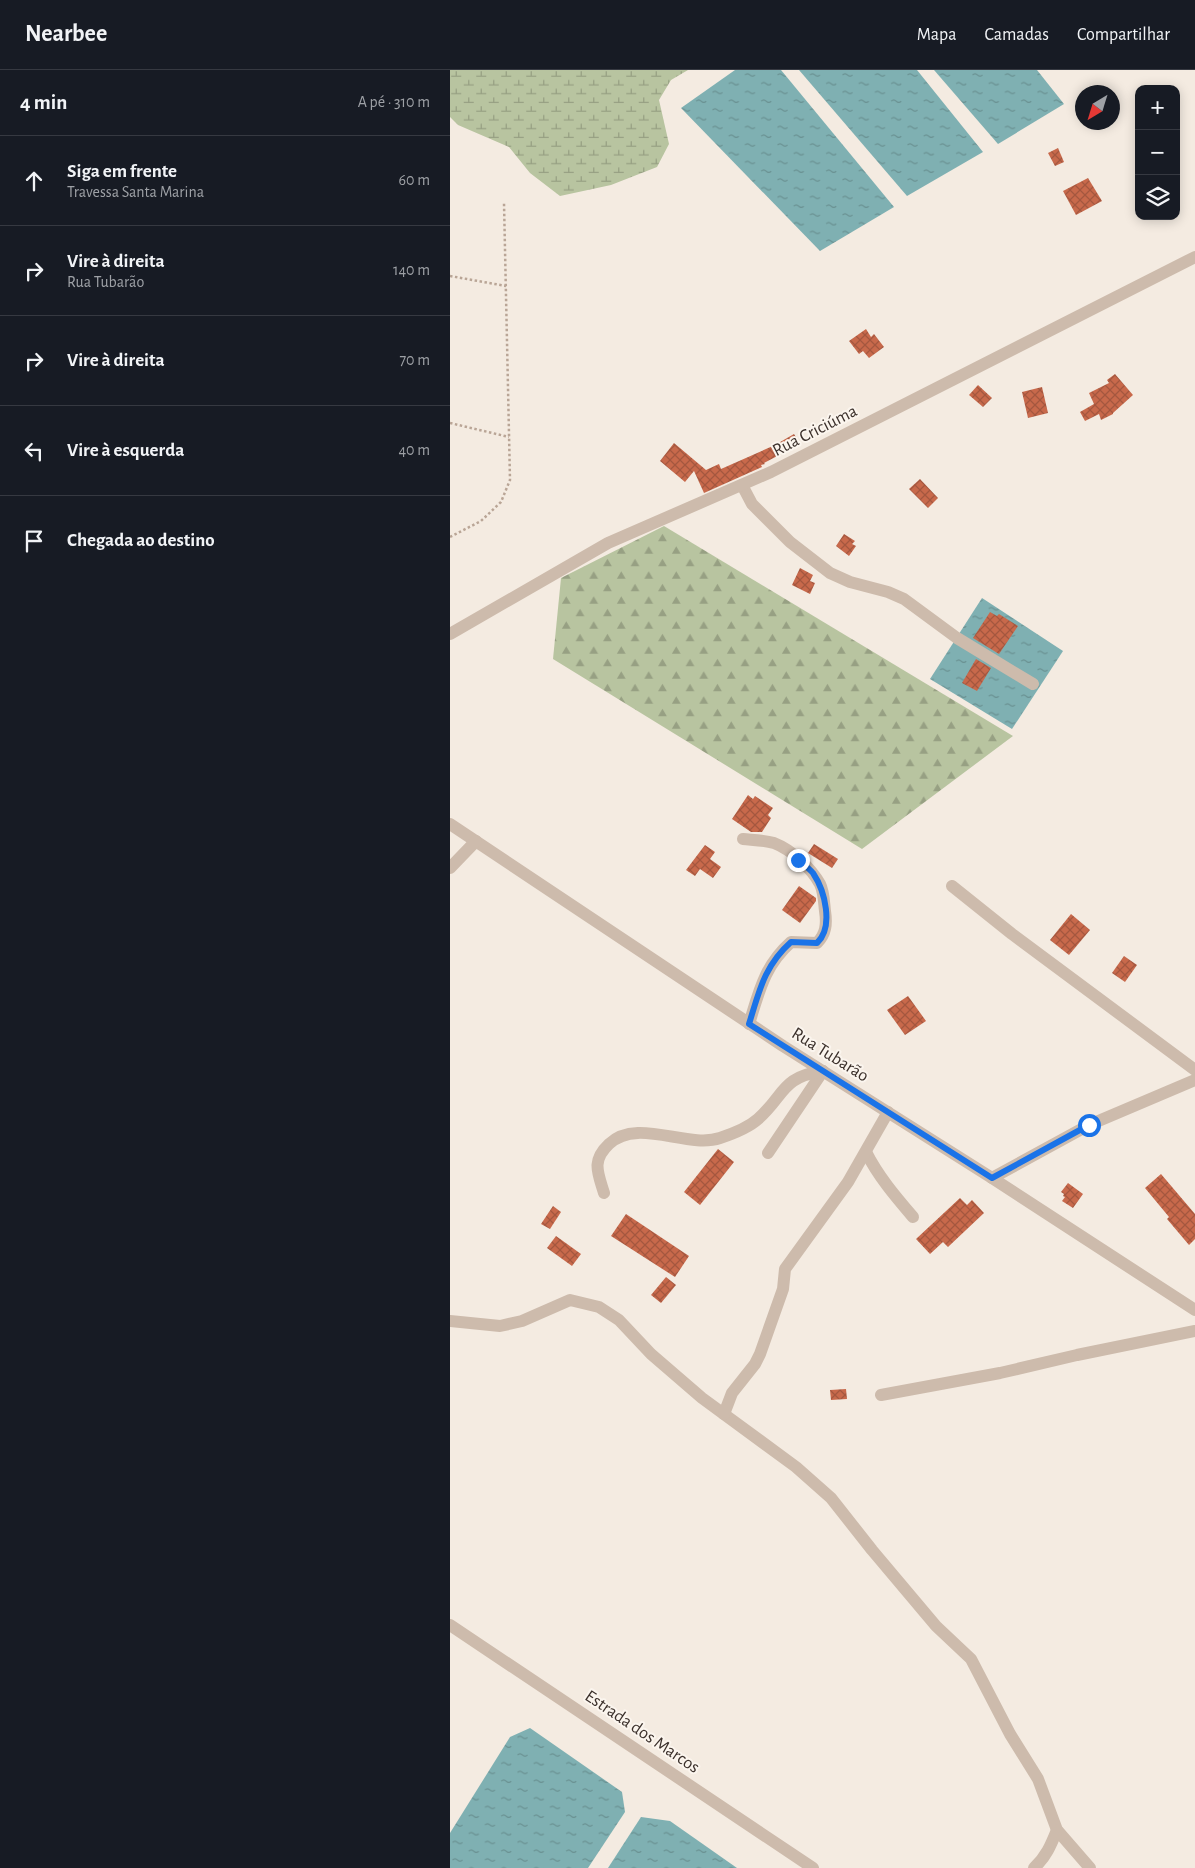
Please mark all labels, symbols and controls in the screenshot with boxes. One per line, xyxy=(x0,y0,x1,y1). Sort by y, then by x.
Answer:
text: Nearbee xyxy=(25,22,107,46)
text: Mapa xyxy=(917,26,956,44)
text: Camadas xyxy=(984,26,1049,44)
text: Compartilhar xyxy=(1077,26,1170,44)
north arrow xyxy=(1075,85,1120,130)
map controls xyxy=(1135,85,1180,220)
button: + xyxy=(1135,85,1180,130)
text: 4 min xyxy=(20,92,67,113)
text: A pé · 310 m xyxy=(358,94,430,110)
button: − xyxy=(1135,130,1180,175)
text: Siga em frente xyxy=(67,162,177,181)
icon: ahead xyxy=(20,167,48,195)
text: 60 m xyxy=(399,172,430,188)
button: layers xyxy=(1135,175,1180,220)
text: Travessa Santa Marina xyxy=(67,184,204,200)
text: Vire à direita xyxy=(67,252,165,271)
icon: right xyxy=(20,257,48,285)
text: 140 m xyxy=(393,262,430,278)
text: Rua Tubarão xyxy=(67,274,144,290)
icon: right xyxy=(20,347,48,375)
text: Vire à direita xyxy=(67,351,165,370)
text: 70 m xyxy=(399,352,430,368)
street label: Rua Criciúma xyxy=(770,402,860,460)
icon: left xyxy=(20,437,48,465)
text: Vire à esquerda xyxy=(67,441,184,460)
text: 40 m xyxy=(398,442,430,458)
icon: arrive xyxy=(20,527,48,555)
text: Chegada ao destino xyxy=(67,531,215,550)
route end xyxy=(787,849,810,872)
street label: Rua Tubarão xyxy=(788,1024,872,1086)
route start xyxy=(1078,1114,1101,1137)
street label: Estrada dos Marcos xyxy=(582,1687,702,1777)

